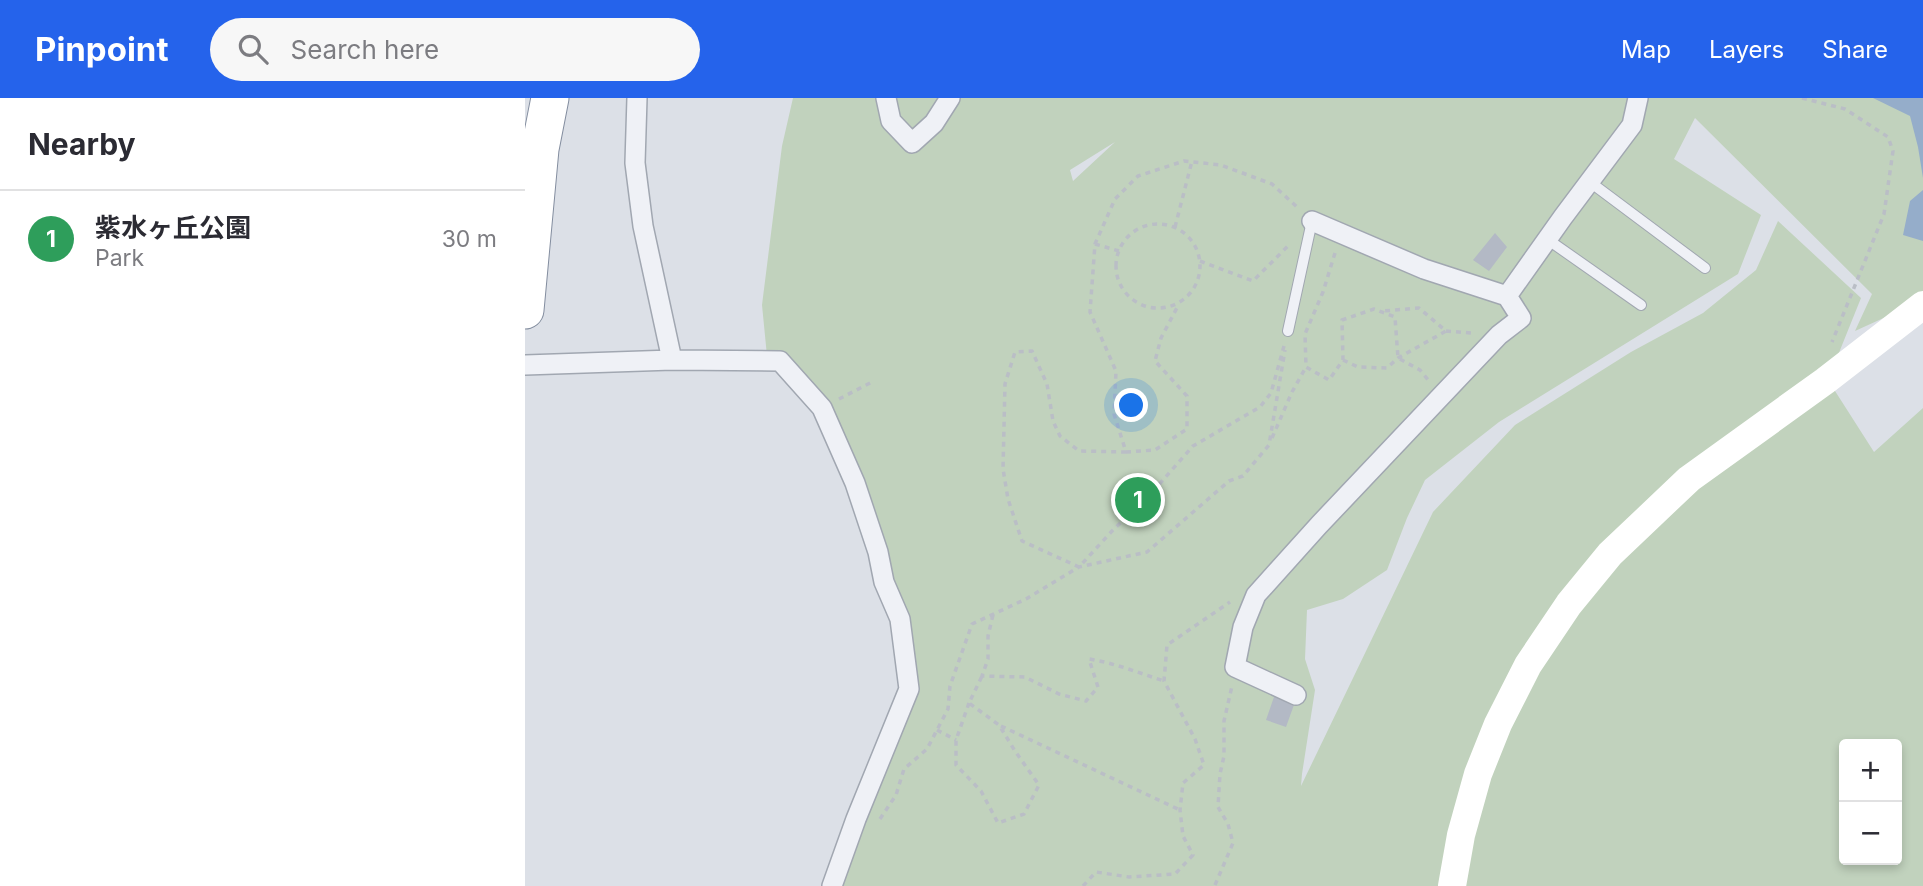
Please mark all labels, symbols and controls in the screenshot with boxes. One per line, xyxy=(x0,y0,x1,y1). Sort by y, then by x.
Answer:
search box xyxy=(210,18,700,81)
text: Pinpoint xyxy=(35,29,168,69)
icon: search xyxy=(234,30,272,68)
text: Search here xyxy=(290,34,439,65)
text: Map xyxy=(1621,35,1671,64)
text: Layers xyxy=(1709,35,1784,64)
text: Share xyxy=(1822,35,1888,64)
text: Nearby xyxy=(28,126,136,162)
text: 紫水ヶ丘公園 xyxy=(95,212,251,243)
text: 1 xyxy=(46,225,56,253)
text: 30 m xyxy=(442,225,497,253)
text: Park xyxy=(95,244,144,272)
your location xyxy=(1114,388,1148,422)
pin: 1 xyxy=(1115,474,1161,526)
map controls xyxy=(1839,739,1902,865)
button: + xyxy=(1839,739,1902,802)
button: − xyxy=(1839,802,1902,865)

